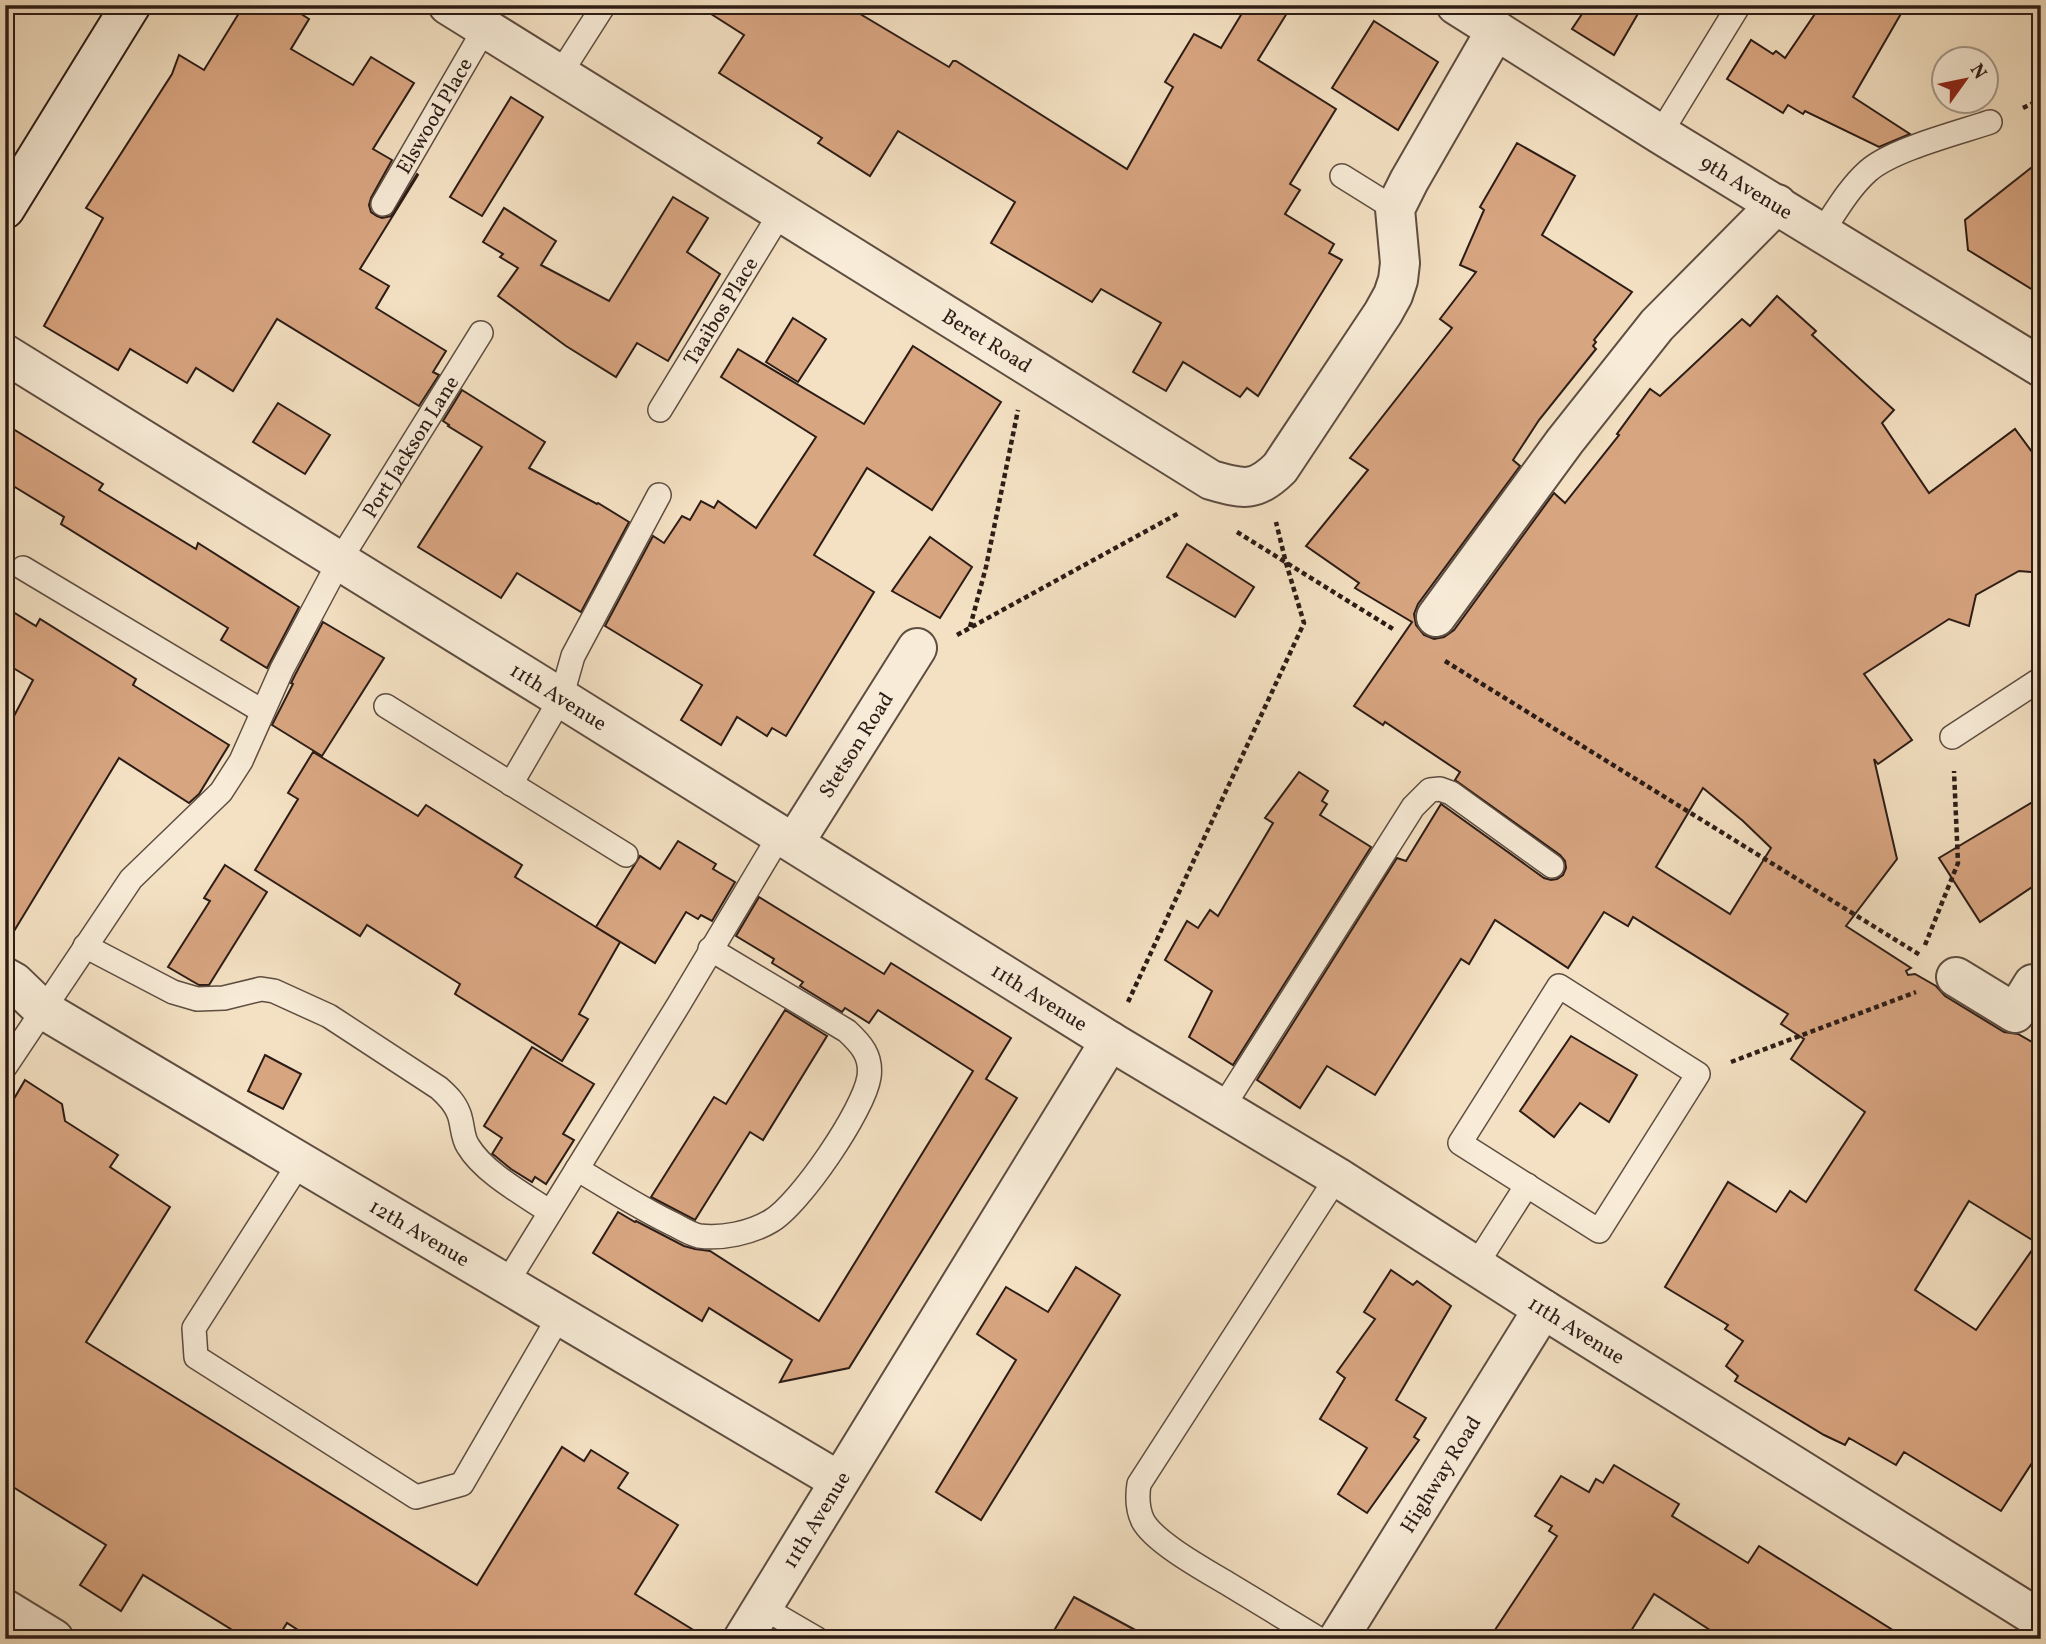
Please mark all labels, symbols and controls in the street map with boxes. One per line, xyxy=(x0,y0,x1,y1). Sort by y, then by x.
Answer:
north arrow xyxy=(1930,46,2000,116)
street label: Elswood Place xyxy=(390,53,481,180)
text: N xyxy=(1963,59,1992,85)
street label: 9th Avenue xyxy=(1694,149,1798,228)
street label: Taaibos Place xyxy=(677,252,766,372)
street label: Beret Road xyxy=(936,303,1037,381)
street label: Port Jackson Lane xyxy=(356,371,467,524)
street label: 11th Avenue xyxy=(504,657,612,739)
street label: Stetson Road xyxy=(813,687,902,804)
street label: 11th Avenue xyxy=(985,957,1093,1039)
street label: 12th Avenue xyxy=(363,1193,475,1275)
street label: 11th Avenue xyxy=(1522,1290,1630,1372)
street label: Highway Road xyxy=(1394,1411,1489,1539)
street label: 11th Avenue xyxy=(777,1466,858,1575)

